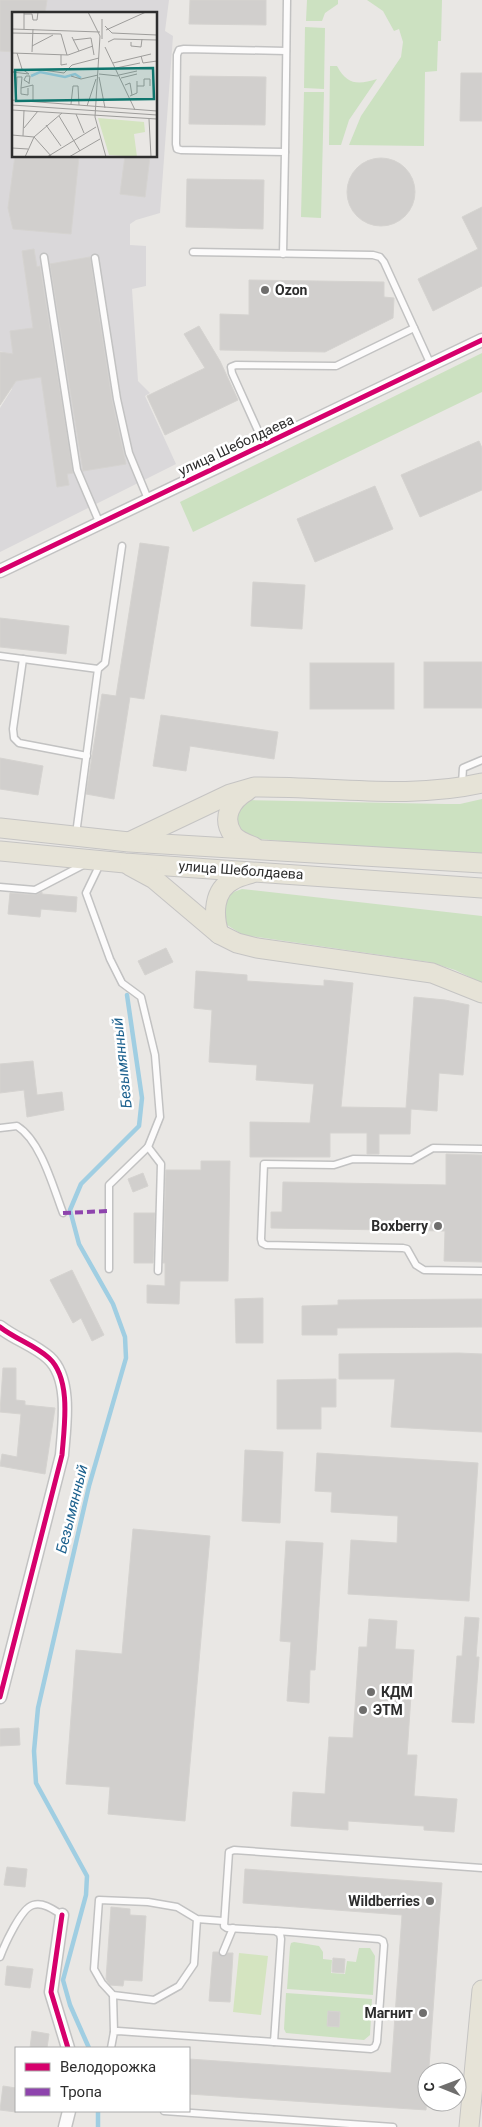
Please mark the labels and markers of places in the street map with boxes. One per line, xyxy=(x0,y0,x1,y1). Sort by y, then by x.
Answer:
place label: Ozon xyxy=(275,282,308,298)
marker: Ozon xyxy=(259,284,271,296)
place label: Boxberry xyxy=(371,1218,429,1234)
marker: Boxberry xyxy=(432,1220,444,1232)
place label: КДМ xyxy=(381,1684,413,1700)
marker: КДМ xyxy=(365,1686,377,1698)
place label: ЭТМ xyxy=(373,1702,403,1718)
marker: ЭТМ xyxy=(357,1704,369,1716)
place label: Wildberries xyxy=(348,1893,420,1909)
marker: Wildberries xyxy=(424,1895,436,1907)
place label: Магнит xyxy=(364,2005,413,2021)
marker: Магнит xyxy=(417,2007,429,2019)

